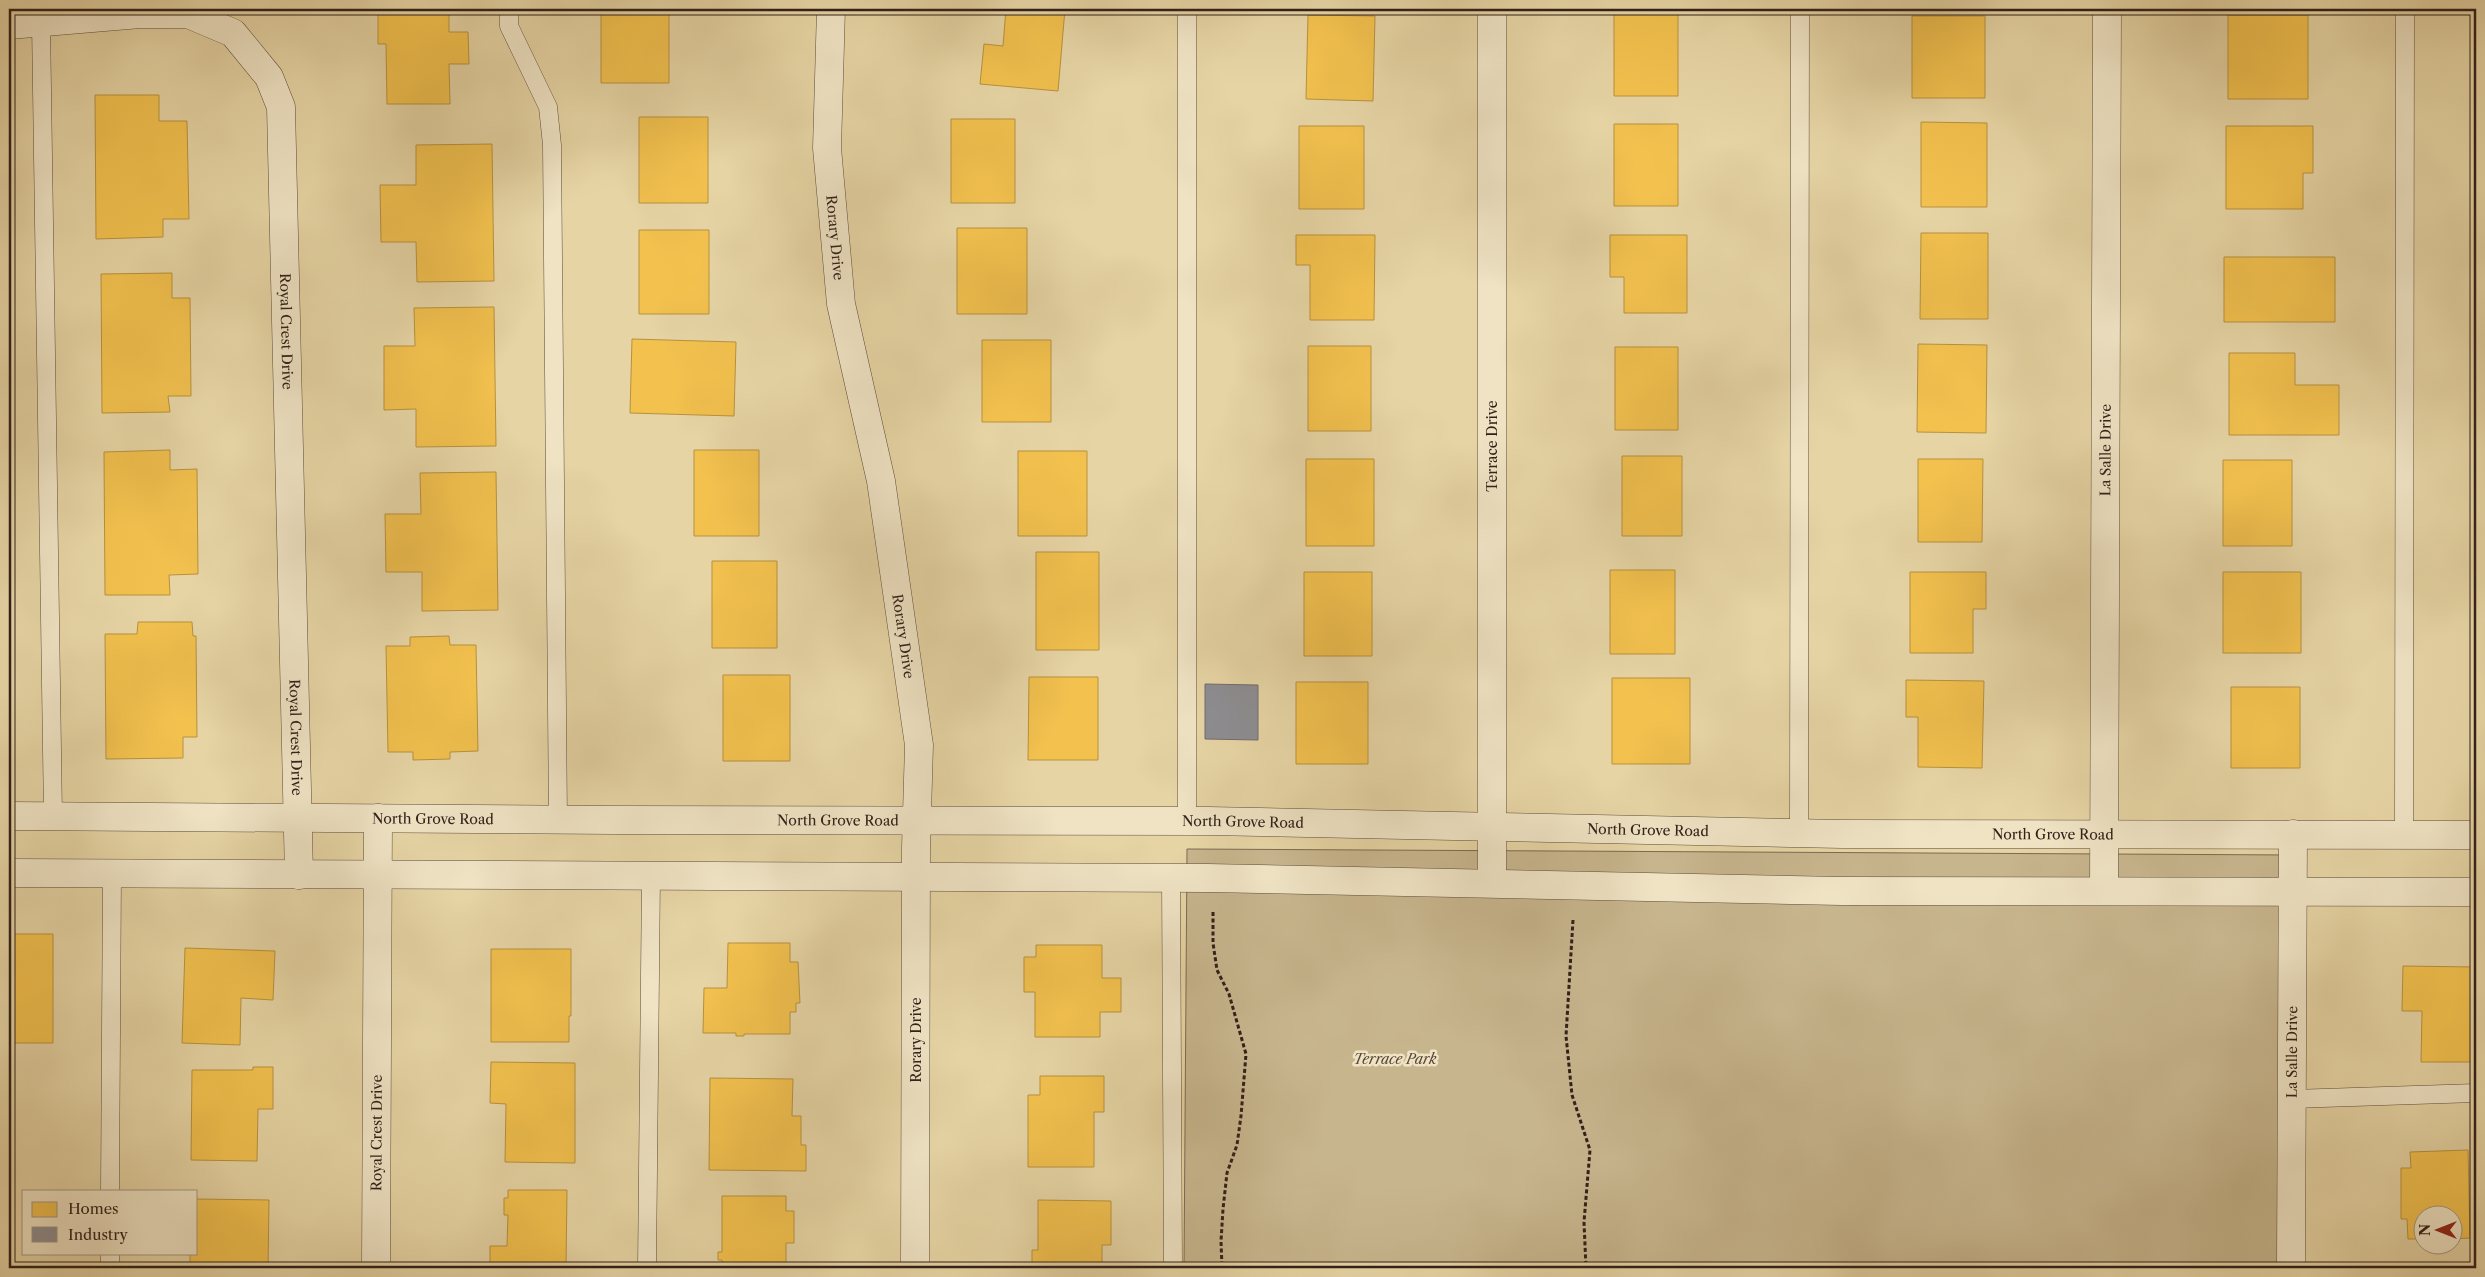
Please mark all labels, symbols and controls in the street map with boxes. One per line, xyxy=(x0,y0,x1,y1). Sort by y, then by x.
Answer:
street label: Rorary Drive xyxy=(822,194,848,281)
street label: Royal Crest Drive xyxy=(276,273,297,390)
street label: Terrace Drive xyxy=(1483,400,1501,492)
street label: La Salle Drive xyxy=(2096,404,2115,496)
street label: Rorary Drive xyxy=(888,593,918,680)
street label: Royal Crest Drive xyxy=(285,679,306,796)
street label: North Grove Road xyxy=(372,809,494,828)
street label: North Grove Road xyxy=(777,811,899,829)
street label: North Grove Road xyxy=(1182,812,1305,832)
street label: North Grove Road xyxy=(1587,820,1709,840)
street label: North Grove Road xyxy=(1992,825,2114,843)
street label: Rorary Drive xyxy=(907,997,925,1083)
street label: La Salle Drive xyxy=(2283,1006,2301,1098)
park label: Terrace Park xyxy=(1354,1050,1437,1068)
street label: Royal Crest Drive xyxy=(367,1075,386,1191)
legend xyxy=(22,1190,198,1254)
text: Homes xyxy=(68,1199,119,1218)
north arrow xyxy=(2412,1204,2462,1254)
text: N xyxy=(2416,1224,2434,1236)
text: Industry xyxy=(68,1225,128,1244)

